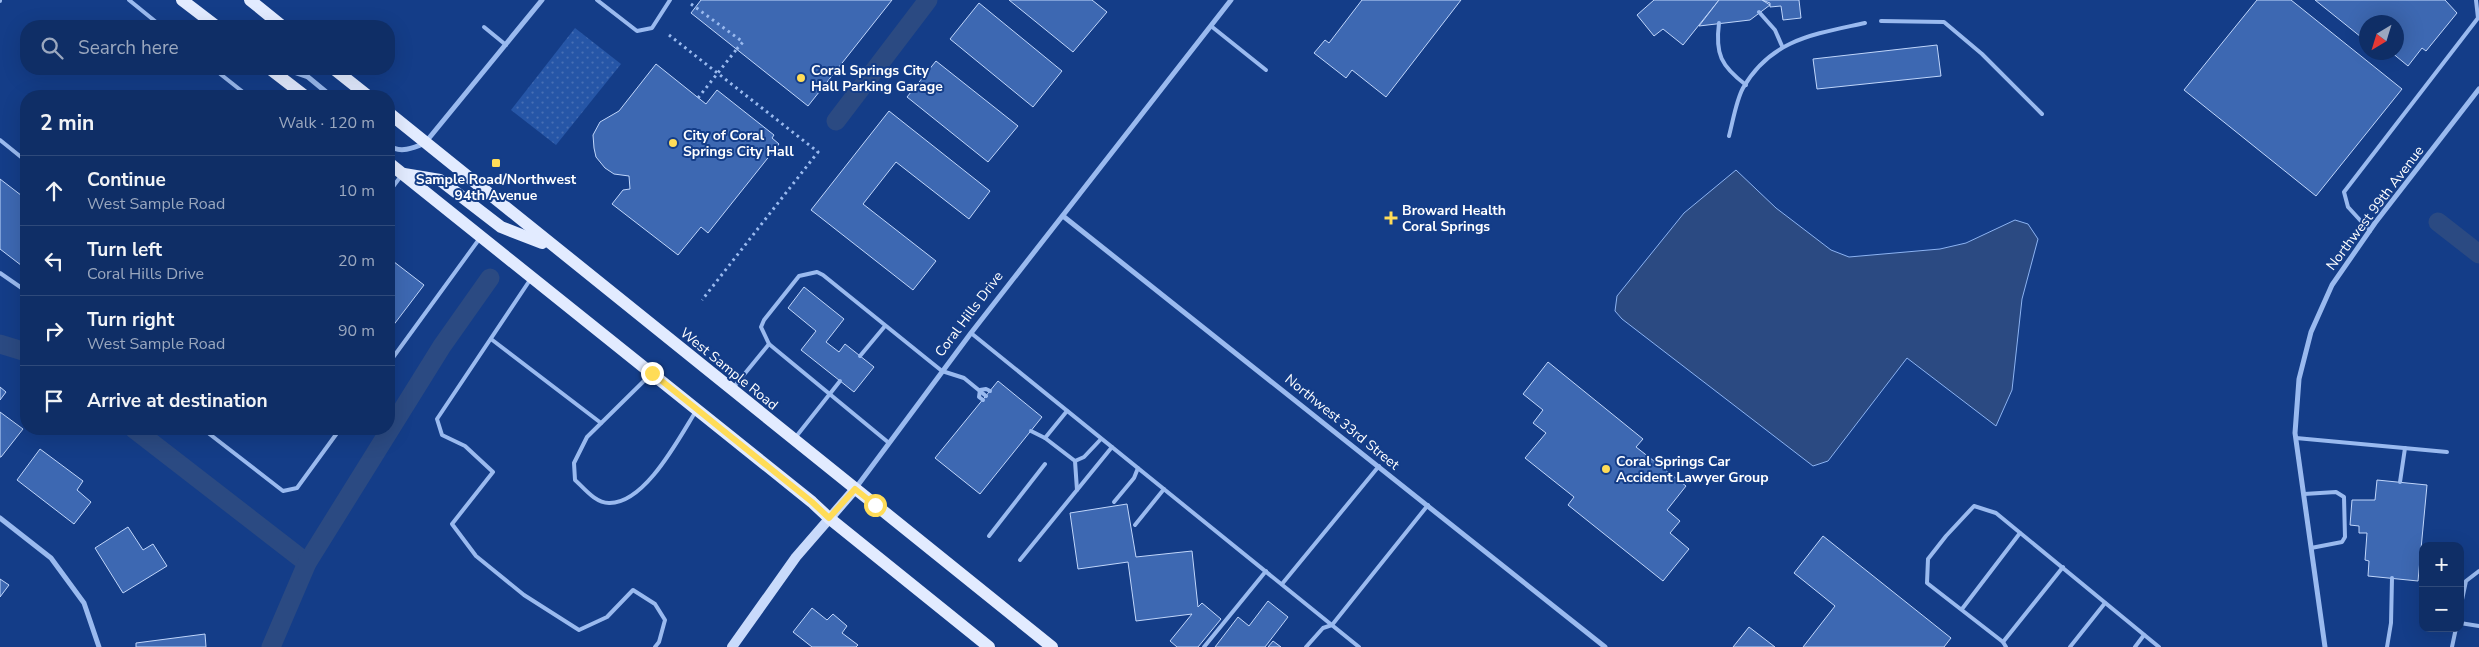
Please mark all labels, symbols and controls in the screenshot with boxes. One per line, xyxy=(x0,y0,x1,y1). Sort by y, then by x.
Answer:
north arrow xyxy=(2359,15,2404,60)
search box xyxy=(20,20,395,75)
icon: search xyxy=(38,34,66,62)
text: Search here xyxy=(78,35,179,61)
place label: Coral Springs City Hall Parking Garage xyxy=(811,61,943,96)
marker: Coral Springs City Hall Parking Garage xyxy=(795,72,807,84)
text: 2 min xyxy=(40,109,94,137)
text: Walk · 120 m xyxy=(279,112,375,134)
place label: City of Coral Springs City Hall xyxy=(683,126,794,161)
marker: City of Coral Springs City Hall xyxy=(667,137,679,149)
street label: Northwest 99th Avenue xyxy=(2322,142,2428,274)
marker: Sample Road/Northwest 94th Avenue xyxy=(490,157,502,169)
text: Continue xyxy=(87,167,166,193)
place label: Sample Road/Northwest 94th Avenue xyxy=(416,170,577,205)
icon: ahead xyxy=(40,177,68,205)
text: 10 m xyxy=(338,180,375,202)
text: West Sample Road xyxy=(87,193,225,215)
place label: Broward Health Coral Springs xyxy=(1402,201,1506,236)
marker: Broward Health Coral Springs xyxy=(1384,211,1398,225)
text: Turn left xyxy=(87,237,162,263)
icon: left xyxy=(40,247,68,275)
text: 20 m xyxy=(338,250,375,272)
text: Coral Hills Drive xyxy=(87,263,204,285)
street label: Coral Hills Drive xyxy=(931,267,1007,361)
text: Turn right xyxy=(87,307,174,333)
icon: right xyxy=(40,317,68,345)
text: 90 m xyxy=(338,320,375,342)
street label: West Sample Road xyxy=(676,324,782,414)
text: West Sample Road xyxy=(87,333,225,355)
route end xyxy=(641,362,664,385)
street label: Northwest 33rd Street xyxy=(1281,370,1403,474)
icon: arrive xyxy=(40,387,68,415)
text: Arrive at destination xyxy=(87,388,268,414)
place label: Coral Springs Car Accident Lawyer Group xyxy=(1616,452,1769,487)
marker: Coral Springs Car Accident Lawyer Group xyxy=(1600,463,1612,475)
route start xyxy=(864,494,887,517)
map controls xyxy=(2419,542,2464,632)
button: + xyxy=(2419,542,2464,587)
button: − xyxy=(2419,587,2464,632)

